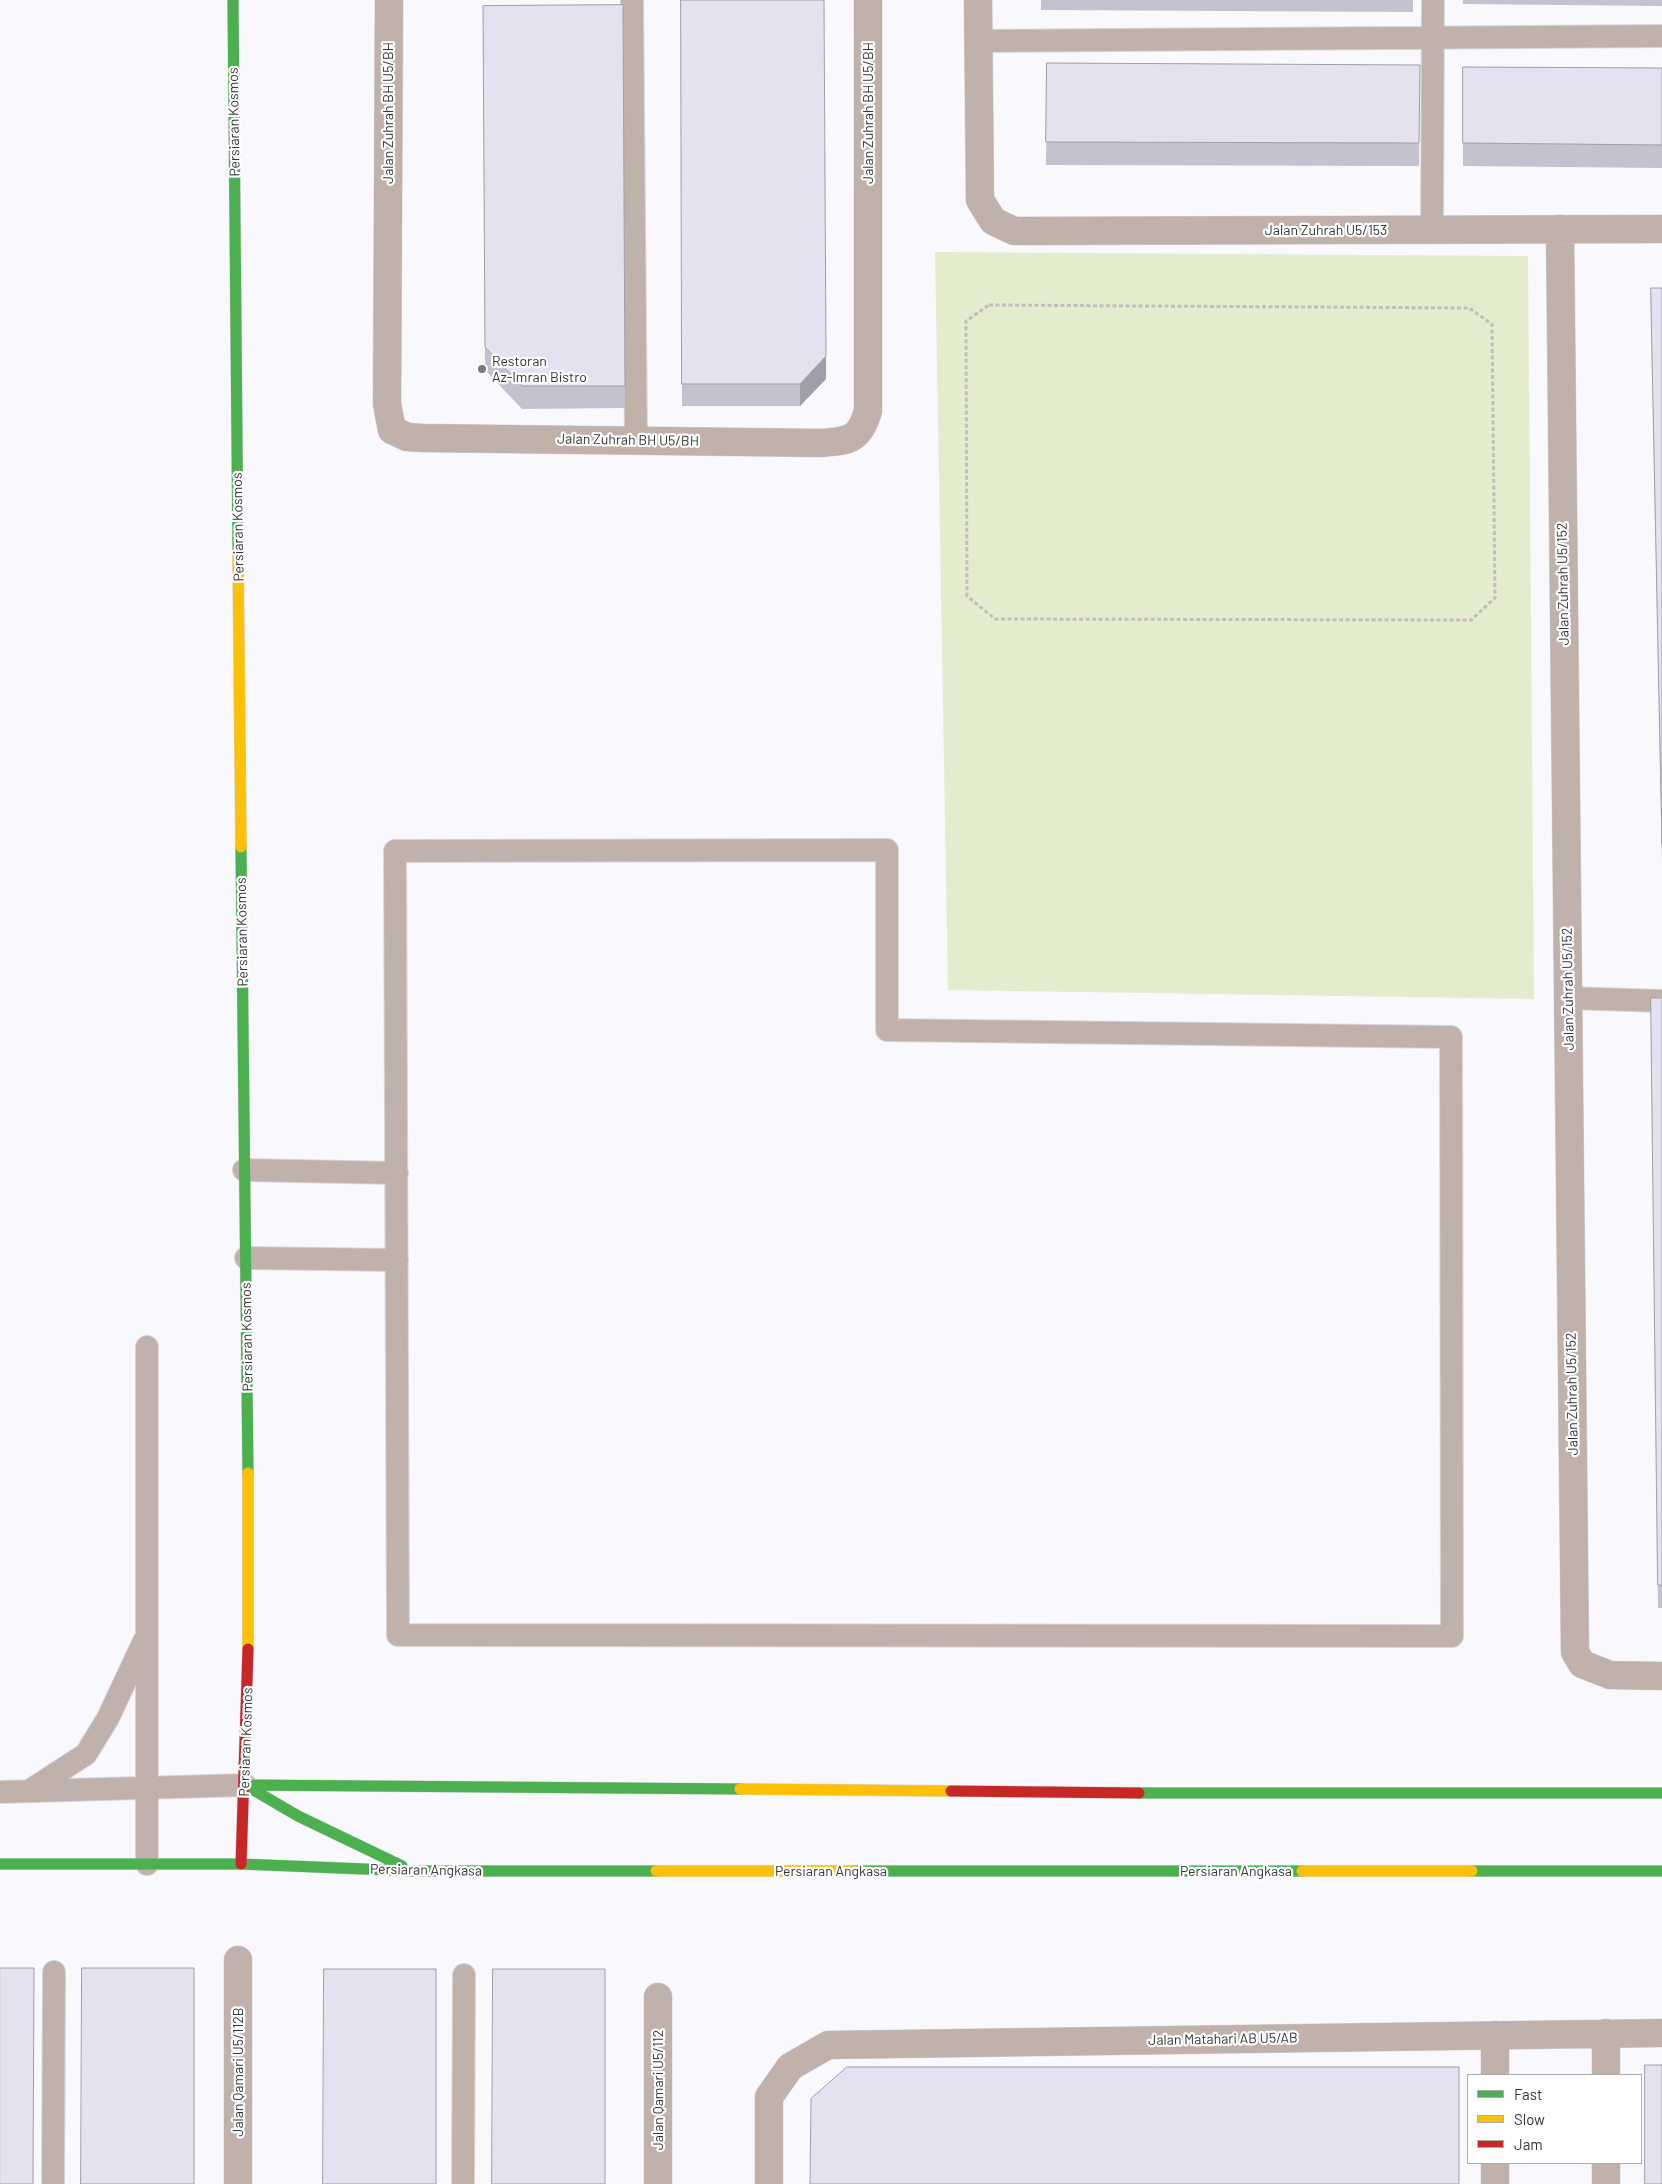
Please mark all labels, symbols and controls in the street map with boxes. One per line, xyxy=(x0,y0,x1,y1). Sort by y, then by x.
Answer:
street label: Jalan Zuhrah BH U5/BH xyxy=(380,42,396,184)
street label: Jalan Zuhrah BH U5/BH xyxy=(860,42,876,184)
street label: Persiaran Kosmos xyxy=(225,67,243,177)
street label: Jalan Zuhrah U5/153 xyxy=(1265,222,1387,238)
place label: Restoran Az-Imran Bistro xyxy=(492,353,587,386)
marker: Restoran Az-Imran Bistro xyxy=(476,363,488,375)
street label: Jalan Zuhrah BH U5/BH xyxy=(557,430,699,450)
street label: Persiaran Kosmos xyxy=(229,472,247,582)
street label: Jalan Zuhrah U5/152 xyxy=(1554,523,1572,645)
street label: Persiaran Kosmos xyxy=(233,877,251,987)
street label: Jalan Zuhrah U5/152 xyxy=(1559,928,1577,1050)
street label: Persiaran Kosmos xyxy=(238,1282,256,1392)
street label: Jalan Zuhrah U5/152 xyxy=(1563,1333,1581,1455)
street label: Persiaran Kosmos xyxy=(236,1687,256,1797)
street label: Persiaran Angkasa xyxy=(370,1861,482,1879)
street label: Persiaran Angkasa xyxy=(775,1863,887,1879)
street label: Persiaran Angkasa xyxy=(1180,1863,1292,1879)
street label: Jalan Qamari U5/112B xyxy=(230,2007,246,2137)
street label: Jalan Matahari AB U5/AB xyxy=(1148,2029,1298,2049)
street label: Jalan Qamari U5/112 xyxy=(650,2030,666,2150)
legend xyxy=(1467,2074,1642,2164)
text: Fast xyxy=(1514,2085,1542,2103)
text: Slow xyxy=(1514,2110,1545,2128)
text: Jam xyxy=(1514,2135,1543,2153)

